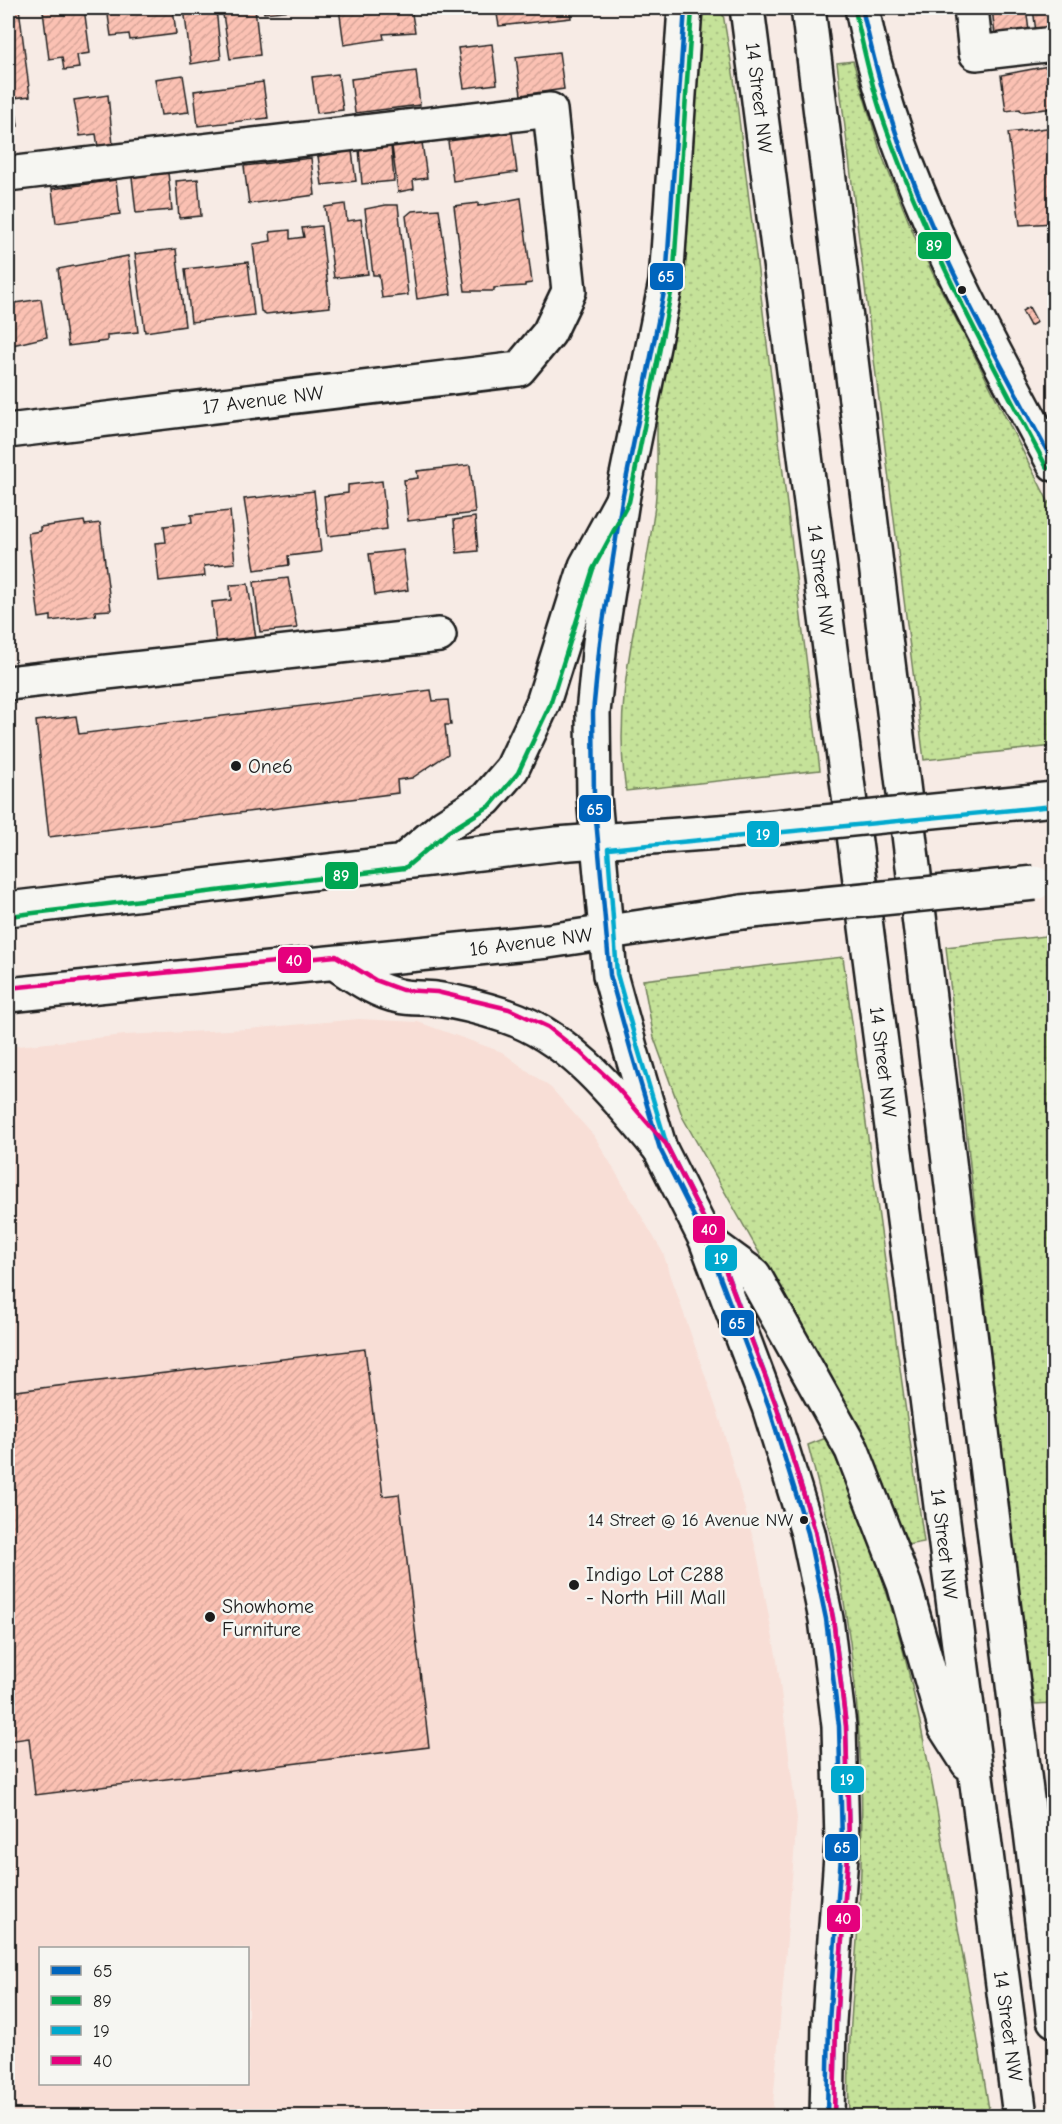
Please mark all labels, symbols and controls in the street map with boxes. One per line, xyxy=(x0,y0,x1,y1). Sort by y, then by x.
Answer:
street label: 14 Street NW xyxy=(741,41,777,155)
line badge: 89 xyxy=(917,231,952,260)
text: 89 xyxy=(926,237,942,255)
line badge: 65 xyxy=(649,262,684,291)
text: 65 xyxy=(658,268,674,286)
unlabelled marker xyxy=(956,284,968,296)
street label: 17 Avenue NW xyxy=(201,381,326,419)
street label: 14 Street NW xyxy=(803,523,839,637)
place label: One6 xyxy=(248,755,293,778)
marker: One6 xyxy=(229,759,243,773)
line badge: 65 xyxy=(578,794,612,823)
text: 65 xyxy=(587,801,603,819)
line badge: 19 xyxy=(746,820,780,848)
text: 19 xyxy=(756,826,770,844)
line badge: 89 xyxy=(324,861,359,890)
text: 89 xyxy=(333,867,349,885)
street label: 16 Avenue NW xyxy=(468,923,594,961)
line badge: 40 xyxy=(277,946,312,974)
text: 40 xyxy=(286,952,302,970)
street label: 14 Street NW xyxy=(865,1005,901,1119)
line badge: 40 xyxy=(692,1215,726,1244)
text: 40 xyxy=(701,1221,717,1239)
line badge: 19 xyxy=(704,1244,738,1272)
text: 19 xyxy=(714,1250,728,1268)
line badge: 65 xyxy=(720,1309,755,1337)
text: 65 xyxy=(729,1315,745,1333)
street label: 14 Street NW xyxy=(926,1487,962,1601)
place label: 14 Street @ 16 Avenue NW xyxy=(588,1510,793,1531)
marker: 14 Street @ 16 Avenue NW xyxy=(798,1514,810,1526)
place label: Indigo Lot C288 - North Hill Mall xyxy=(586,1563,726,1609)
marker: Indigo Lot C288 - North Hill Mall xyxy=(567,1578,581,1592)
place label: Showhome Furniture xyxy=(222,1595,314,1641)
marker: Showhome Furniture xyxy=(203,1610,217,1624)
line badge: 19 xyxy=(830,1765,865,1794)
text: 19 xyxy=(840,1771,854,1789)
line badge: 65 xyxy=(824,1833,859,1862)
text: 65 xyxy=(834,1839,850,1857)
line badge: 40 xyxy=(826,1904,861,1933)
text: 40 xyxy=(835,1910,851,1928)
legend xyxy=(39,1947,249,2085)
text: 65 xyxy=(93,1961,113,1982)
street label: 14 Street NW xyxy=(989,1969,1027,2083)
text: 89 xyxy=(93,1991,112,2012)
text: 19 xyxy=(93,2021,110,2042)
text: 40 xyxy=(93,2051,113,2072)

